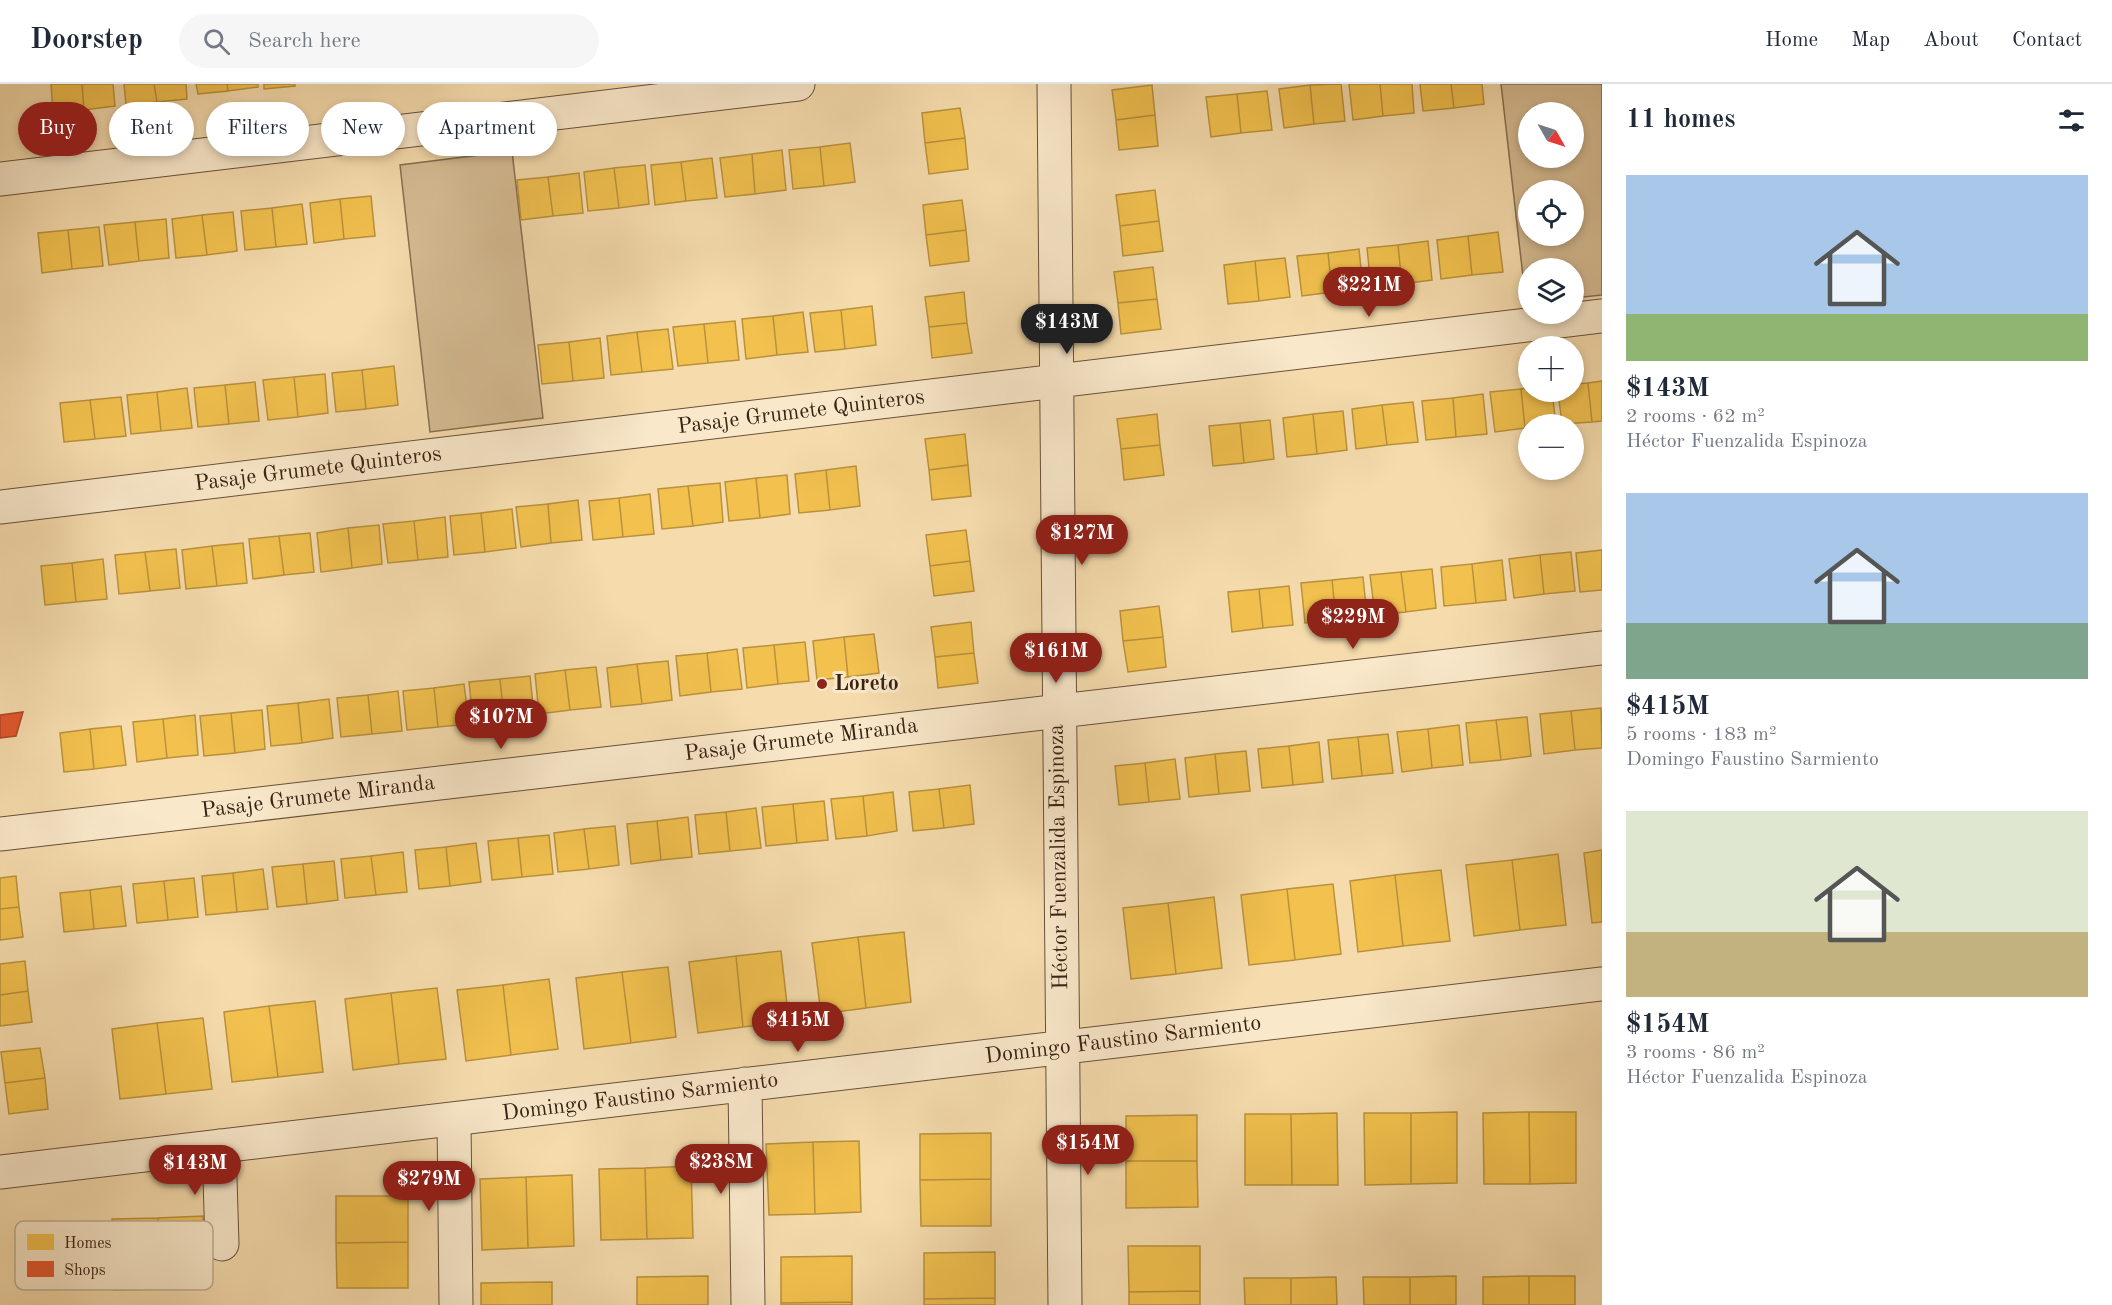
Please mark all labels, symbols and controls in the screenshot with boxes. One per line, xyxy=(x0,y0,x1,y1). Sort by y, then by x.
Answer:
search box xyxy=(179,14,599,68)
icon: search xyxy=(200,25,233,58)
text: Doorstep xyxy=(30,27,143,55)
text: Search here xyxy=(248,30,361,52)
text: Home xyxy=(1765,30,1818,51)
text: Map xyxy=(1851,30,1890,51)
text: About xyxy=(1923,30,1979,51)
text: Contact xyxy=(2012,30,2082,51)
chip: Buy xyxy=(18,102,97,156)
chip: Rent xyxy=(109,102,194,156)
chip: Filters xyxy=(206,102,309,156)
chip: New xyxy=(321,102,405,156)
chip: Apartment xyxy=(417,102,557,156)
north arrow xyxy=(1518,102,1584,168)
map controls xyxy=(1518,102,1584,480)
icon: filters xyxy=(2055,104,2088,137)
text: 11 homes xyxy=(1626,107,1735,133)
button: locate xyxy=(1518,180,1584,246)
icon: home xyxy=(1803,214,1911,322)
button: layers xyxy=(1518,258,1584,324)
pin: $221M xyxy=(1327,267,1411,318)
text: $221M xyxy=(1337,276,1401,296)
pin: $143M xyxy=(1025,304,1109,355)
text: $143M xyxy=(1035,313,1099,333)
button: + xyxy=(1518,336,1584,402)
text: $143M xyxy=(1626,376,1709,402)
street label: Pasaje Grumete Quinteros xyxy=(676,386,926,438)
text: 2 rooms · 62 m² xyxy=(1626,407,1765,427)
button: − xyxy=(1518,414,1584,480)
text: Héctor Fuenzalida Espinoza xyxy=(1626,432,1868,452)
street label: Pasaje Grumete Quinteros xyxy=(193,443,443,495)
pin: $127M xyxy=(1040,515,1124,566)
text: $127M xyxy=(1050,524,1114,544)
icon: home xyxy=(1803,532,1911,640)
pin: $229M xyxy=(1311,599,1395,650)
text: $229M xyxy=(1321,608,1385,628)
pin: $161M xyxy=(1014,633,1098,684)
text: $161M xyxy=(1024,642,1088,662)
place label: Loreto xyxy=(834,673,899,695)
marker: Loreto xyxy=(815,677,829,691)
text: $415M xyxy=(1626,694,1709,720)
pin: $107M xyxy=(459,699,543,750)
text: $107M xyxy=(469,708,533,728)
street label: Pasaje Grumete Miranda xyxy=(683,715,919,765)
street label: Héctor Fuenzalida Espinoza xyxy=(1046,724,1072,990)
text: 5 rooms · 183 m² xyxy=(1626,725,1776,745)
text: Domingo Faustino Sarmiento xyxy=(1626,750,1879,770)
street label: Pasaje Grumete Miranda xyxy=(200,772,436,822)
icon: home xyxy=(1803,850,1911,958)
pin: $415M xyxy=(756,1002,840,1053)
text: $415M xyxy=(766,1011,830,1031)
street label: Domingo Faustino Sarmiento xyxy=(984,1012,1262,1068)
text: $154M xyxy=(1626,1012,1709,1038)
text: 3 rooms · 86 m² xyxy=(1626,1043,1765,1063)
text: Héctor Fuenzalida Espinoza xyxy=(1626,1068,1868,1088)
street label: Domingo Faustino Sarmiento xyxy=(501,1069,779,1125)
pin: $154M xyxy=(1046,1125,1130,1176)
text: $154M xyxy=(1056,1134,1120,1154)
pin: $238M xyxy=(679,1144,763,1195)
pin: $143M xyxy=(153,1145,237,1196)
text: $238M xyxy=(689,1153,753,1173)
text: $143M xyxy=(163,1154,227,1174)
pin: $279M xyxy=(387,1161,471,1212)
text: $279M xyxy=(397,1170,461,1190)
legend xyxy=(15,1221,213,1290)
text: Homes xyxy=(64,1236,112,1252)
text: Shops xyxy=(64,1263,106,1279)

